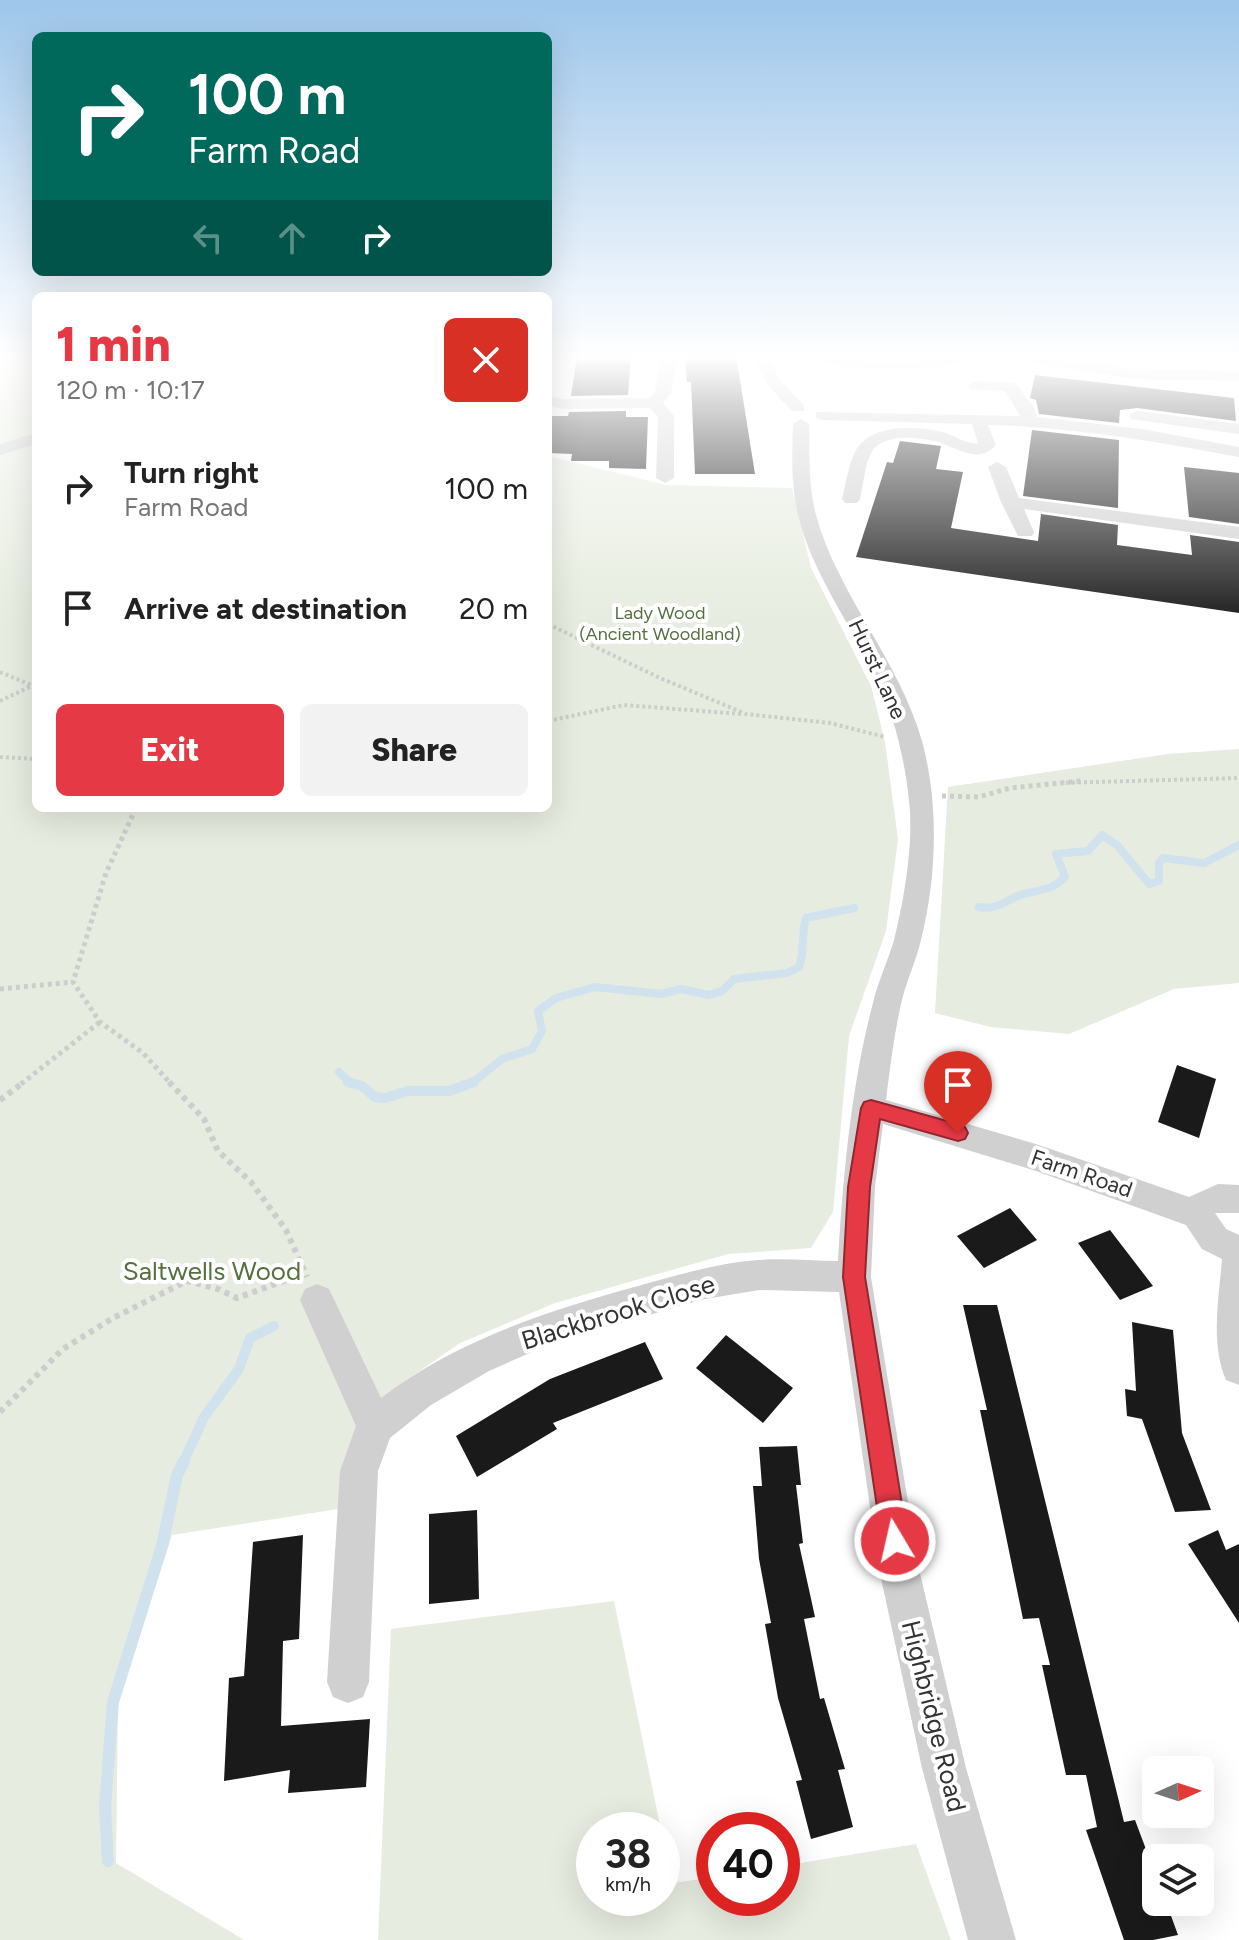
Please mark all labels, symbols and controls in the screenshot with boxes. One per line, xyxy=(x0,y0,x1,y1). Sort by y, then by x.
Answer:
text: 100 m xyxy=(188,61,346,128)
icon: right xyxy=(56,64,160,168)
text: Farm Road xyxy=(188,129,360,172)
icon: left xyxy=(186,216,230,260)
icon: ahead xyxy=(270,216,314,260)
icon: right xyxy=(354,216,398,260)
text: 1 min xyxy=(56,315,171,373)
button: close xyxy=(444,318,528,402)
text: 120 m · 10:17 xyxy=(56,374,205,406)
text: Turn right xyxy=(124,454,259,491)
icon: right xyxy=(56,466,100,510)
text: 100 m xyxy=(444,470,528,507)
text: Farm Road xyxy=(124,491,248,523)
icon: arrive xyxy=(56,586,100,630)
text: Arrive at destination xyxy=(124,590,407,627)
text: 20 m xyxy=(459,590,528,627)
park label: Lady Wood (Ancient Woodland) xyxy=(579,602,741,645)
street label: Hurst Lane xyxy=(843,615,912,723)
button: Exit xyxy=(56,704,284,796)
button: Share xyxy=(300,704,528,796)
pin xyxy=(924,1051,992,1133)
icon: arrive xyxy=(936,1063,980,1107)
street label: Farm Road xyxy=(1028,1144,1136,1203)
park label: Saltwells Wood xyxy=(123,1255,301,1287)
street label: Blackbrook Close xyxy=(517,1267,719,1357)
position arrow xyxy=(853,1499,937,1583)
street label: Highbridge Road xyxy=(895,1617,973,1815)
north arrow xyxy=(1142,1756,1214,1828)
map controls xyxy=(1142,1756,1214,1916)
speed limit sign: 40 xyxy=(696,1812,800,1916)
text: 38 xyxy=(605,1830,651,1878)
button: layers xyxy=(1142,1844,1214,1916)
text: km/h xyxy=(605,1872,651,1896)

